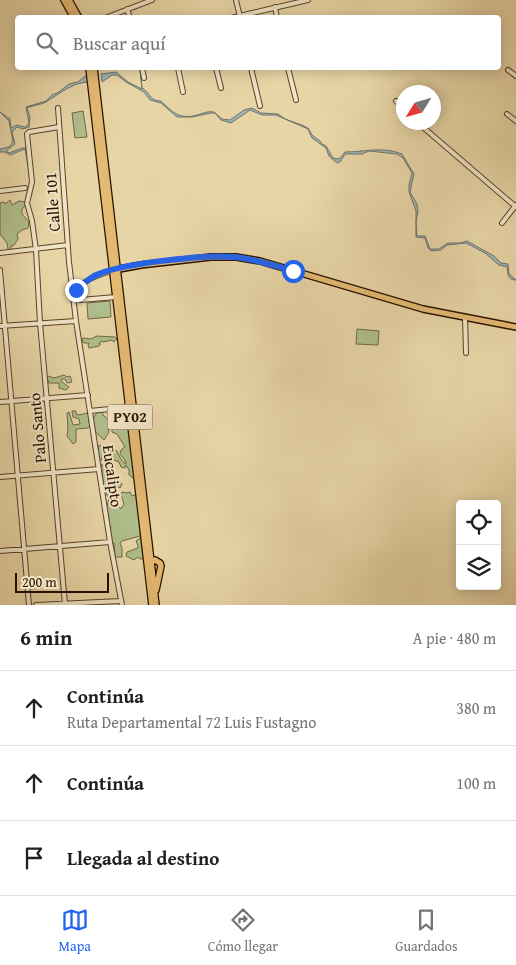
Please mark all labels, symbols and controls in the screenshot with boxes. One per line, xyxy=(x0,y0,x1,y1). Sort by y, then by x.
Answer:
search box xyxy=(15,15,501,70)
icon: search xyxy=(33,29,61,57)
text: Buscar aquí xyxy=(73,29,166,57)
north arrow xyxy=(396,85,441,130)
street label: Calle 101 xyxy=(38,172,66,232)
route start xyxy=(282,260,305,283)
route end xyxy=(65,279,88,302)
street label: Palo Santo xyxy=(22,392,52,464)
road number: PY02 xyxy=(108,404,152,430)
street label: Eucalipto xyxy=(97,443,129,509)
map controls xyxy=(456,500,501,590)
button: locate xyxy=(456,500,501,545)
button: layers xyxy=(456,545,501,590)
scale bar xyxy=(15,570,109,593)
text: 200 m xyxy=(22,572,57,592)
text: 6 min xyxy=(20,622,72,653)
text: A pie · 480 m xyxy=(413,626,496,650)
text: Continúa xyxy=(67,682,144,710)
icon: ahead xyxy=(20,694,48,722)
text: 380 m xyxy=(456,696,496,720)
text: Ruta Departamental 72 Luis Fustagno xyxy=(67,710,317,734)
icon: ahead xyxy=(20,769,48,797)
text: Continúa xyxy=(67,769,144,797)
text: 100 m xyxy=(456,771,496,795)
icon: arrive xyxy=(20,844,48,872)
text: Llegada al destino xyxy=(67,844,219,872)
tab: Mapa xyxy=(59,906,91,956)
tab: Cómo llegar xyxy=(208,906,278,956)
tab: Guardados xyxy=(395,906,457,956)

